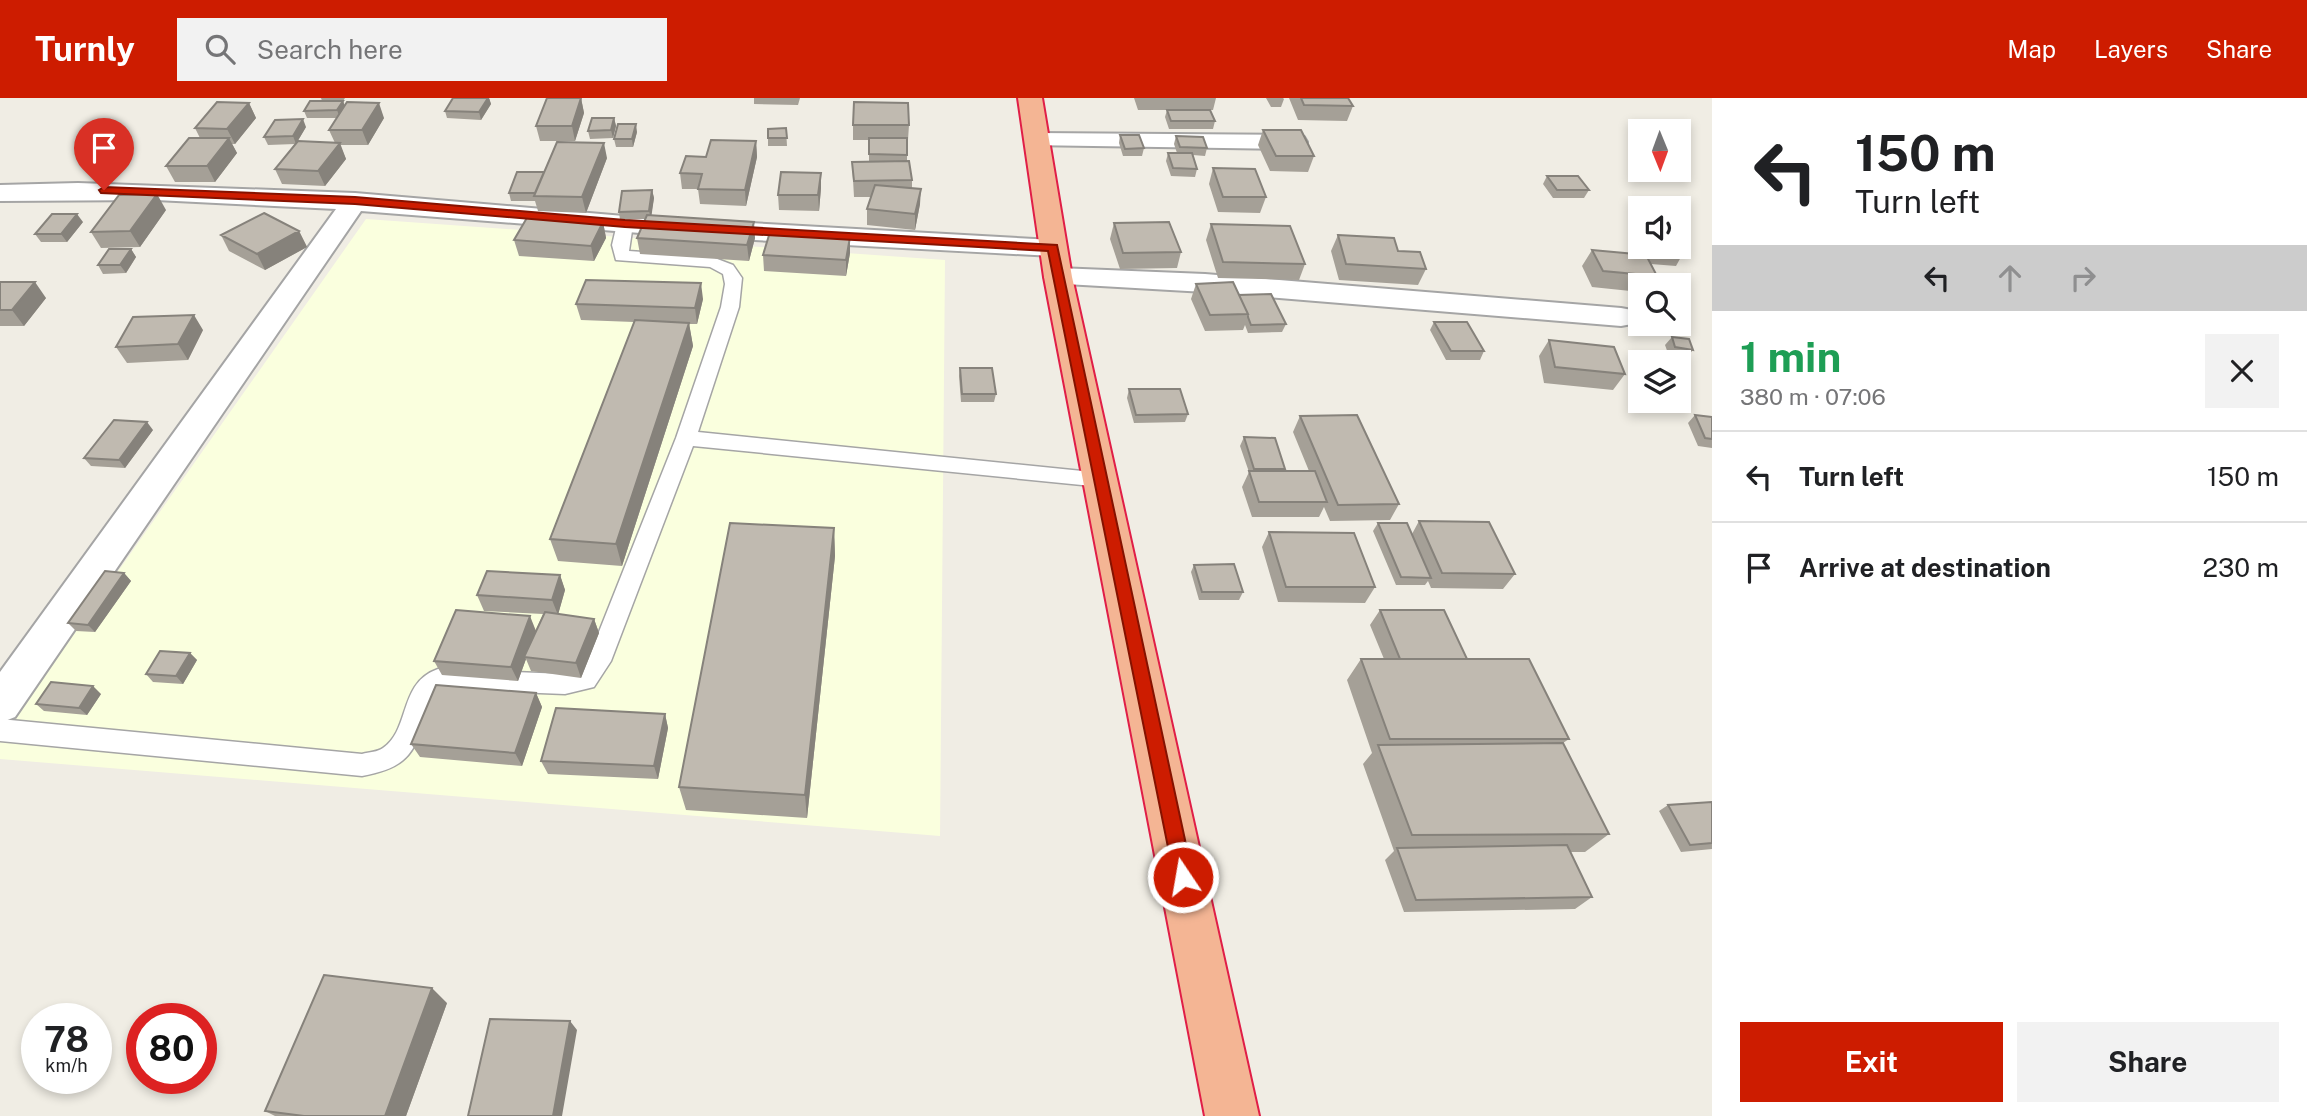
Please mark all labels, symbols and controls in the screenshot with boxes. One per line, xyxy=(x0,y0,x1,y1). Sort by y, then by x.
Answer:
search box xyxy=(177,18,667,81)
text: Turnly xyxy=(35,30,135,68)
icon: search xyxy=(201,30,239,68)
text: Search here xyxy=(257,34,403,65)
text: Map xyxy=(2007,35,2056,63)
text: Layers xyxy=(2094,35,2168,63)
text: Share xyxy=(2206,35,2272,63)
pin xyxy=(74,118,134,190)
north arrow xyxy=(1628,119,1690,182)
map controls xyxy=(1628,119,1691,413)
text: 150 m xyxy=(1855,124,1996,182)
icon: left xyxy=(1740,126,1831,217)
icon: arrive xyxy=(85,129,123,167)
text: Turn left xyxy=(1855,183,1980,220)
button: sound xyxy=(1628,196,1691,259)
icon: left xyxy=(1918,259,1956,297)
icon: ahead xyxy=(1991,259,2029,297)
icon: right xyxy=(2064,259,2102,297)
button: search xyxy=(1628,273,1691,336)
text: 1 min xyxy=(1740,332,1841,381)
button: close xyxy=(2205,334,2279,408)
button: layers xyxy=(1628,350,1691,413)
text: 380 m · 07:06 xyxy=(1740,383,1886,410)
icon: left xyxy=(1740,458,1778,496)
text: Turn left xyxy=(1799,461,1904,492)
text: 150 m xyxy=(2207,461,2279,492)
icon: arrive xyxy=(1740,549,1778,587)
text: Arrive at destination xyxy=(1799,552,2051,583)
text: 230 m xyxy=(2203,552,2279,583)
position arrow xyxy=(1146,840,1220,914)
speed limit sign: 80 xyxy=(126,1003,217,1094)
text: 78 xyxy=(44,1019,89,1060)
button: Exit xyxy=(1740,1022,2003,1102)
button: Share xyxy=(2017,1022,2279,1102)
text: km/h xyxy=(45,1055,88,1076)

